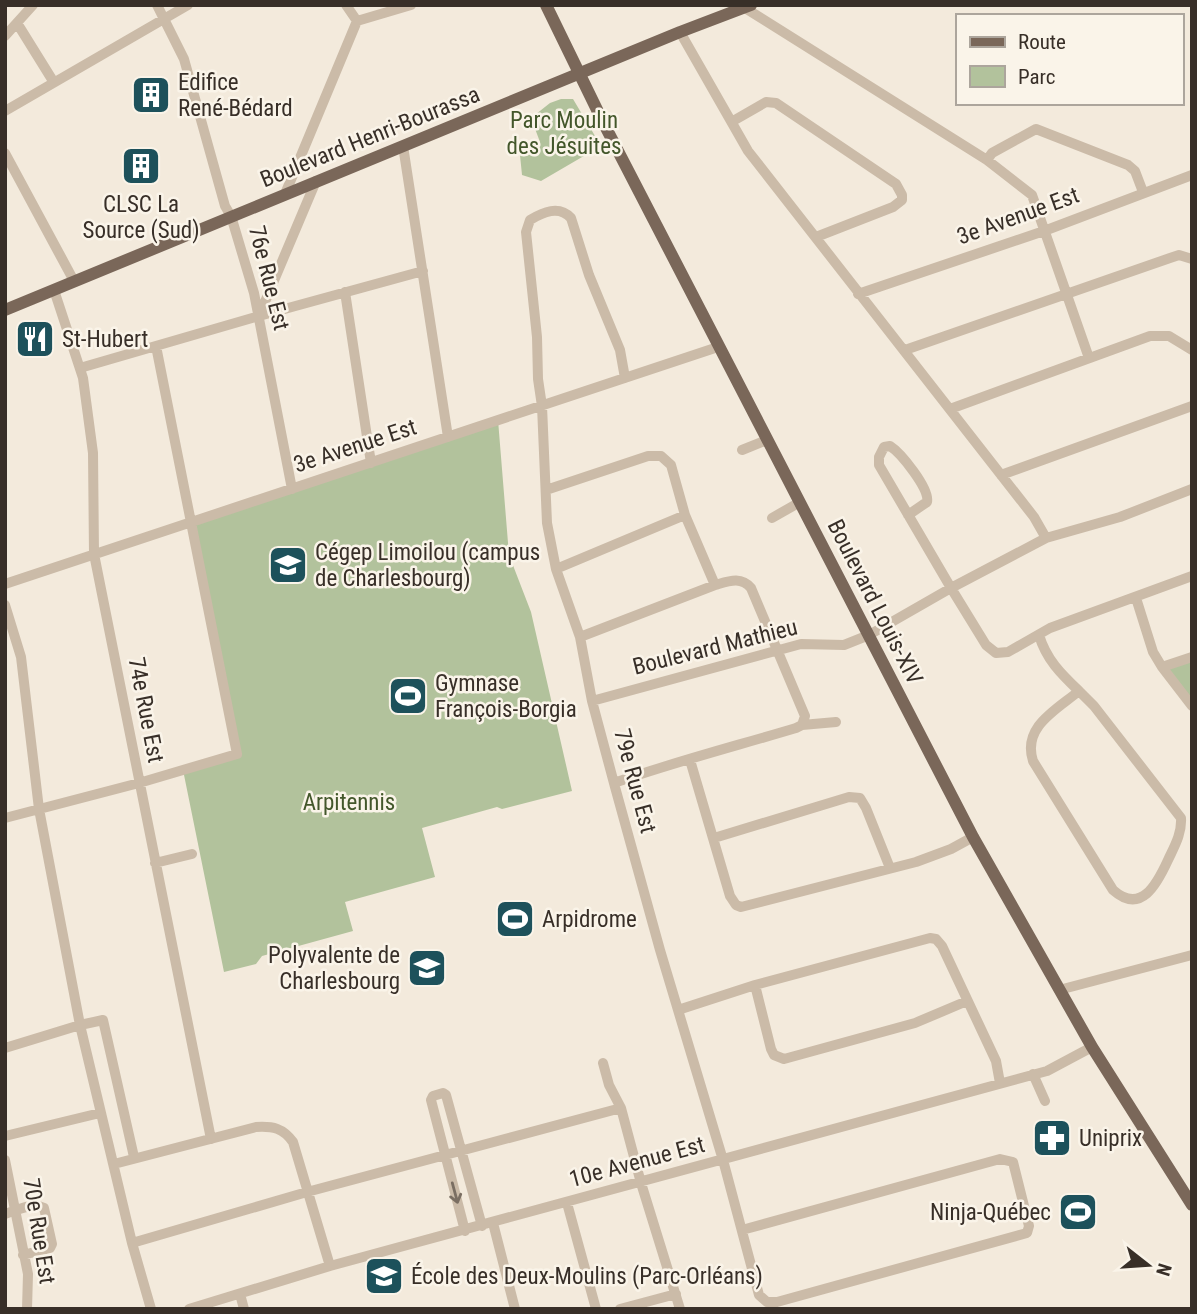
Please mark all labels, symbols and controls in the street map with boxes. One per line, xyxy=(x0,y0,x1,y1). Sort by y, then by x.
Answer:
legend xyxy=(956,14,1183,105)
text: Route xyxy=(1018,30,1066,54)
text: Parc xyxy=(1018,65,1056,89)
place label: Edifice René-Bédard xyxy=(178,69,293,122)
building icon: Edifice René-Bédard xyxy=(130,74,172,116)
street label: Boulevard Henri-Bourassa xyxy=(256,81,484,193)
park label: Parc Moulin des Jésuites xyxy=(507,107,621,160)
building icon: CLSC La Source (Sud) xyxy=(120,145,162,187)
street label: 3e Avenue Est xyxy=(953,181,1083,251)
place label: CLSC La Source (Sud) xyxy=(82,191,200,244)
street label: 76e Rue Est xyxy=(243,223,295,333)
restaurant icon: St-Hubert xyxy=(14,318,56,360)
place label: St-Hubert xyxy=(62,326,148,353)
street label: 3e Avenue Est xyxy=(290,413,420,479)
street label: Boulevard Louis-XIV xyxy=(822,515,928,689)
place label: Cégep Limoilou (campus de Charlesbourg) xyxy=(315,539,540,592)
school or university icon: Cégep Limoilou (campus de Charlesbourg) xyxy=(267,544,309,586)
street label: Boulevard Mathieu xyxy=(630,613,800,681)
street label: 74e Rue Est xyxy=(123,655,169,765)
place label: Gymnase François-Borgia xyxy=(435,670,577,723)
sports icon: Gymnase François-Borgia xyxy=(387,675,429,717)
street label: 79e Rue Est xyxy=(608,726,662,836)
park label: Arpitennis xyxy=(303,789,395,816)
sports icon: Arpidrome xyxy=(494,898,536,940)
place label: Arpidrome xyxy=(542,906,637,933)
place label: Polyvalente de Charlesbourg xyxy=(268,942,400,995)
school or university icon: Polyvalente de Charlesbourg xyxy=(406,947,448,989)
pharmacy icon: Uniprix xyxy=(1031,1117,1073,1159)
place label: Uniprix xyxy=(1079,1125,1142,1152)
street label: 10e Avenue Est xyxy=(566,1131,708,1193)
street label: 70e Rue Est xyxy=(17,1176,61,1286)
one-way arrow xyxy=(449,1181,462,1203)
sports icon: Ninja-Québec xyxy=(1057,1191,1099,1233)
place label: Ninja-Québec xyxy=(930,1199,1051,1226)
north arrow xyxy=(1113,1230,1183,1300)
school or university icon: École des Deux-Moulins (Parc-Orléans) xyxy=(363,1255,405,1297)
text: N xyxy=(1151,1261,1176,1279)
place label: École des Deux-Moulins (Parc-Orléans) xyxy=(411,1262,763,1290)

